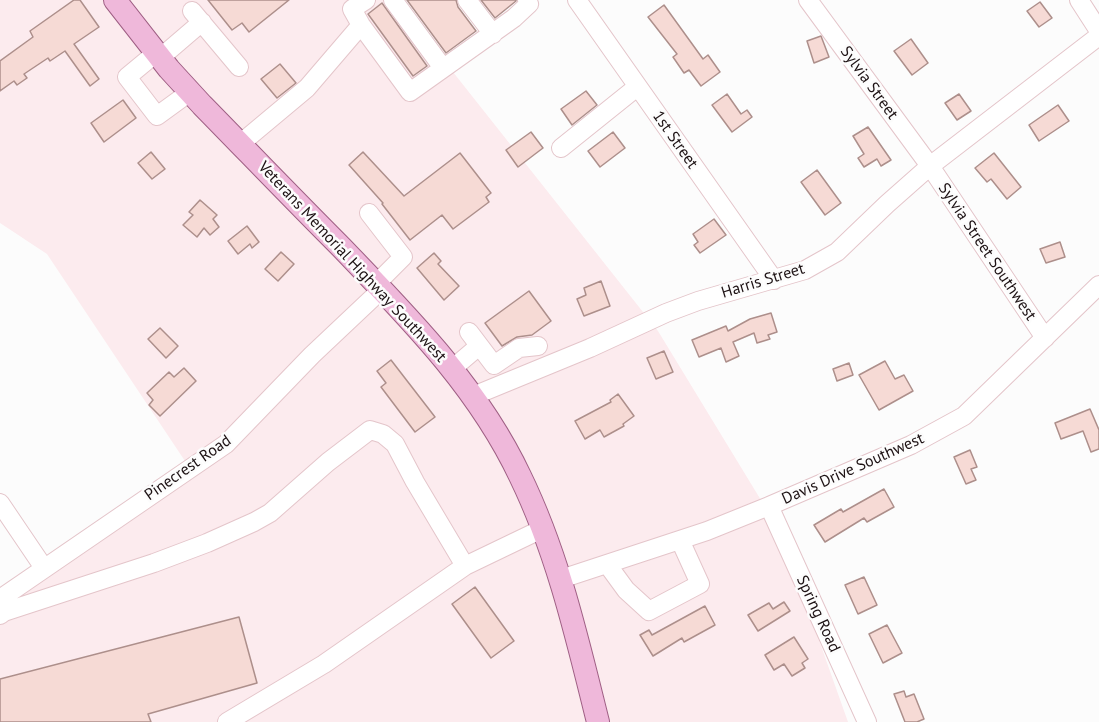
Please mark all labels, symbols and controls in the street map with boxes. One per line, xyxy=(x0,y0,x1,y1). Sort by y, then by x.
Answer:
street label: Sylvia Street xyxy=(836,43,902,123)
street label: 1st Street xyxy=(648,107,702,173)
street label: Veterans Memorial Highway Southwest xyxy=(254,158,450,366)
street label: Sylvia Street Southwest xyxy=(934,180,1040,324)
street label: Harris Street xyxy=(719,259,807,303)
street label: Davis Drive Southwest xyxy=(779,429,927,509)
street label: Pinecrest Road xyxy=(141,431,235,505)
street label: Spring Road xyxy=(792,573,844,655)

